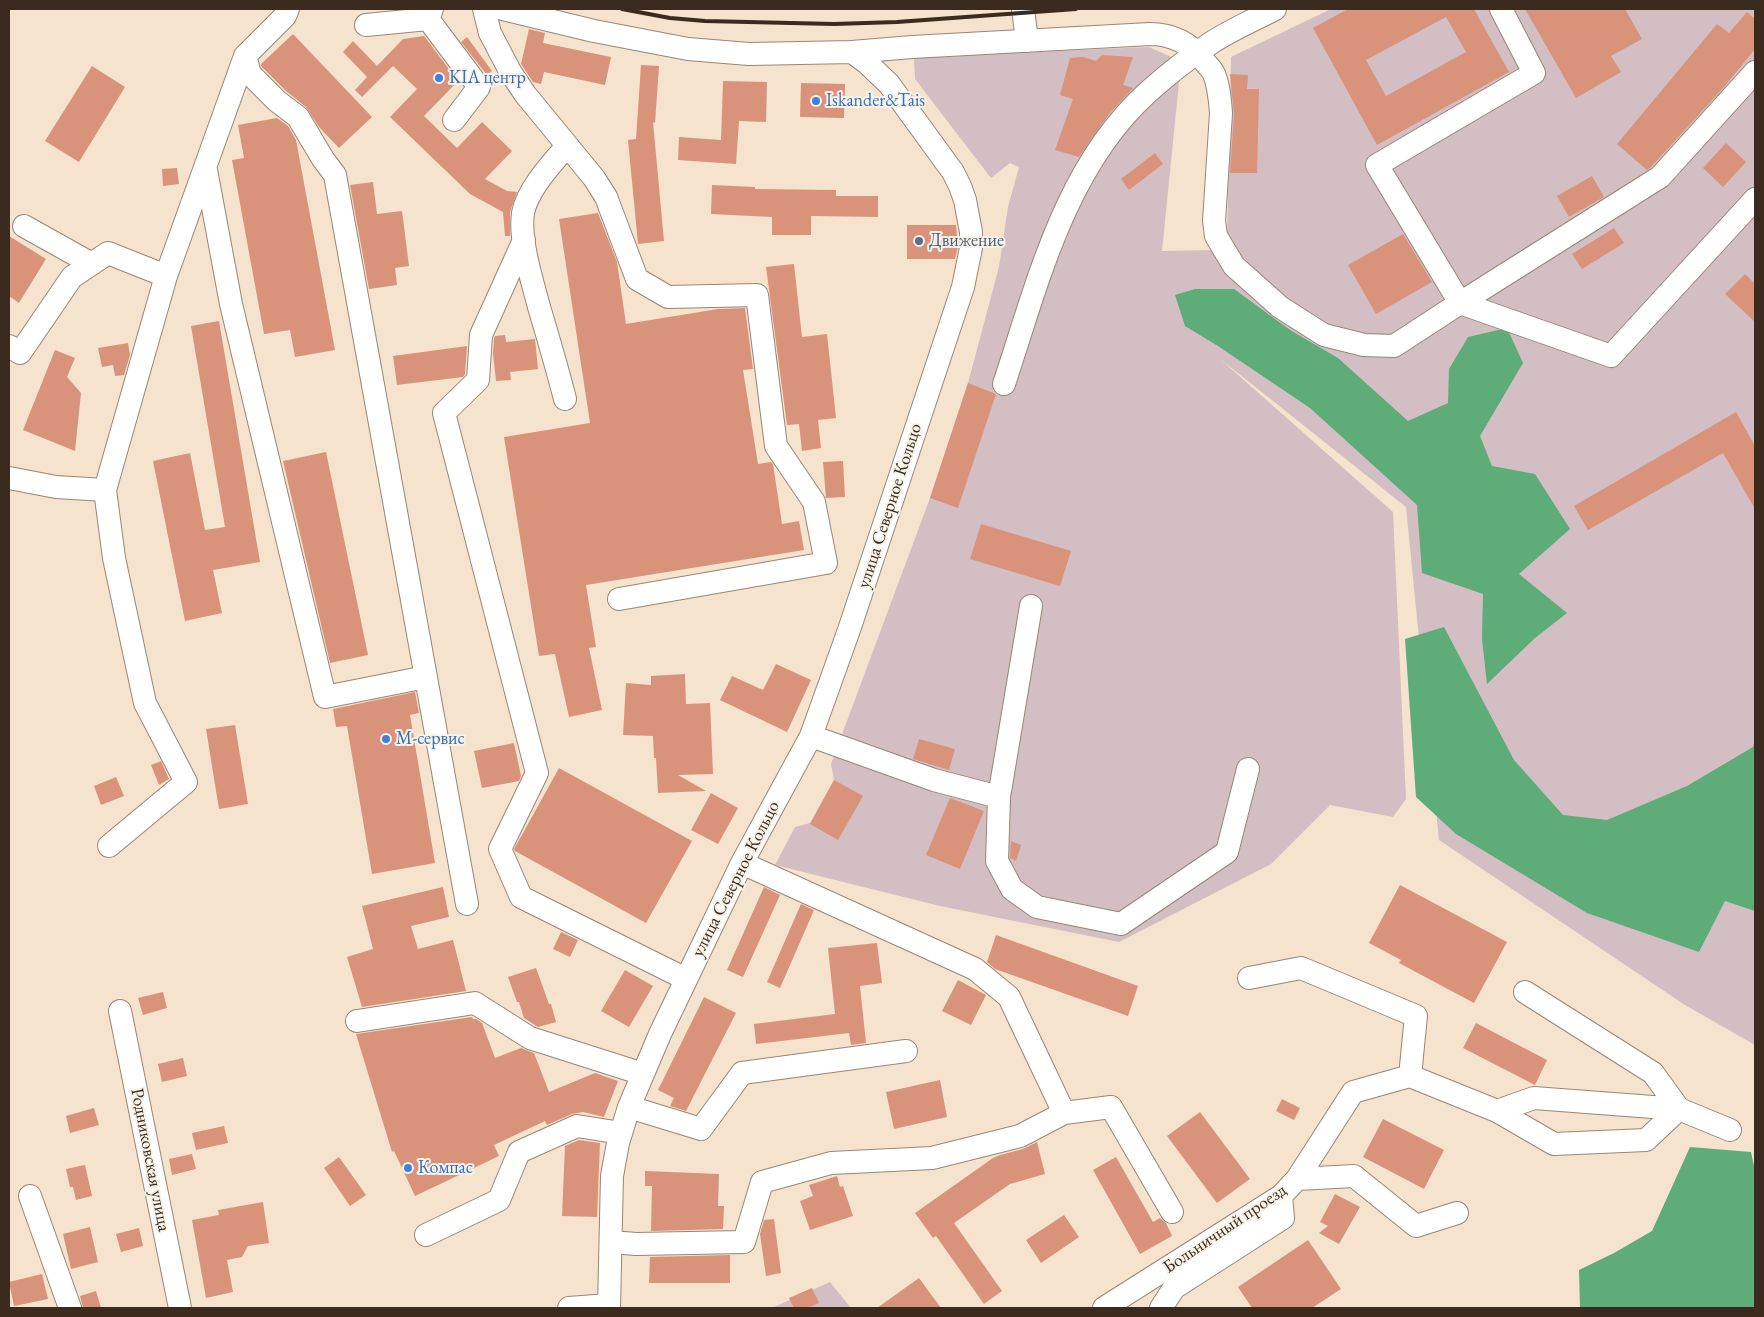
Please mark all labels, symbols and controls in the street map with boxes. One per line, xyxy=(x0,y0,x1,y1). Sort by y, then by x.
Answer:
place label: KIA центр xyxy=(449,67,526,89)
marker: KIA центр xyxy=(433,72,445,84)
place label: Iskander&Tais xyxy=(826,90,925,112)
marker: Iskander&Tais xyxy=(810,95,822,107)
place label: Движение xyxy=(929,230,1004,252)
marker: Движение xyxy=(913,235,925,247)
street label: улица Северное Кольцо xyxy=(853,421,927,591)
place label: М-сервис xyxy=(396,728,465,750)
marker: М-сервис xyxy=(380,733,392,745)
street label: улица Северное Кольцо xyxy=(687,797,785,961)
street label: Родниковская улица xyxy=(126,1086,174,1234)
place label: Компас xyxy=(418,1157,473,1179)
marker: Компас xyxy=(402,1162,414,1174)
street label: Больничный проезд xyxy=(1159,1180,1291,1278)

